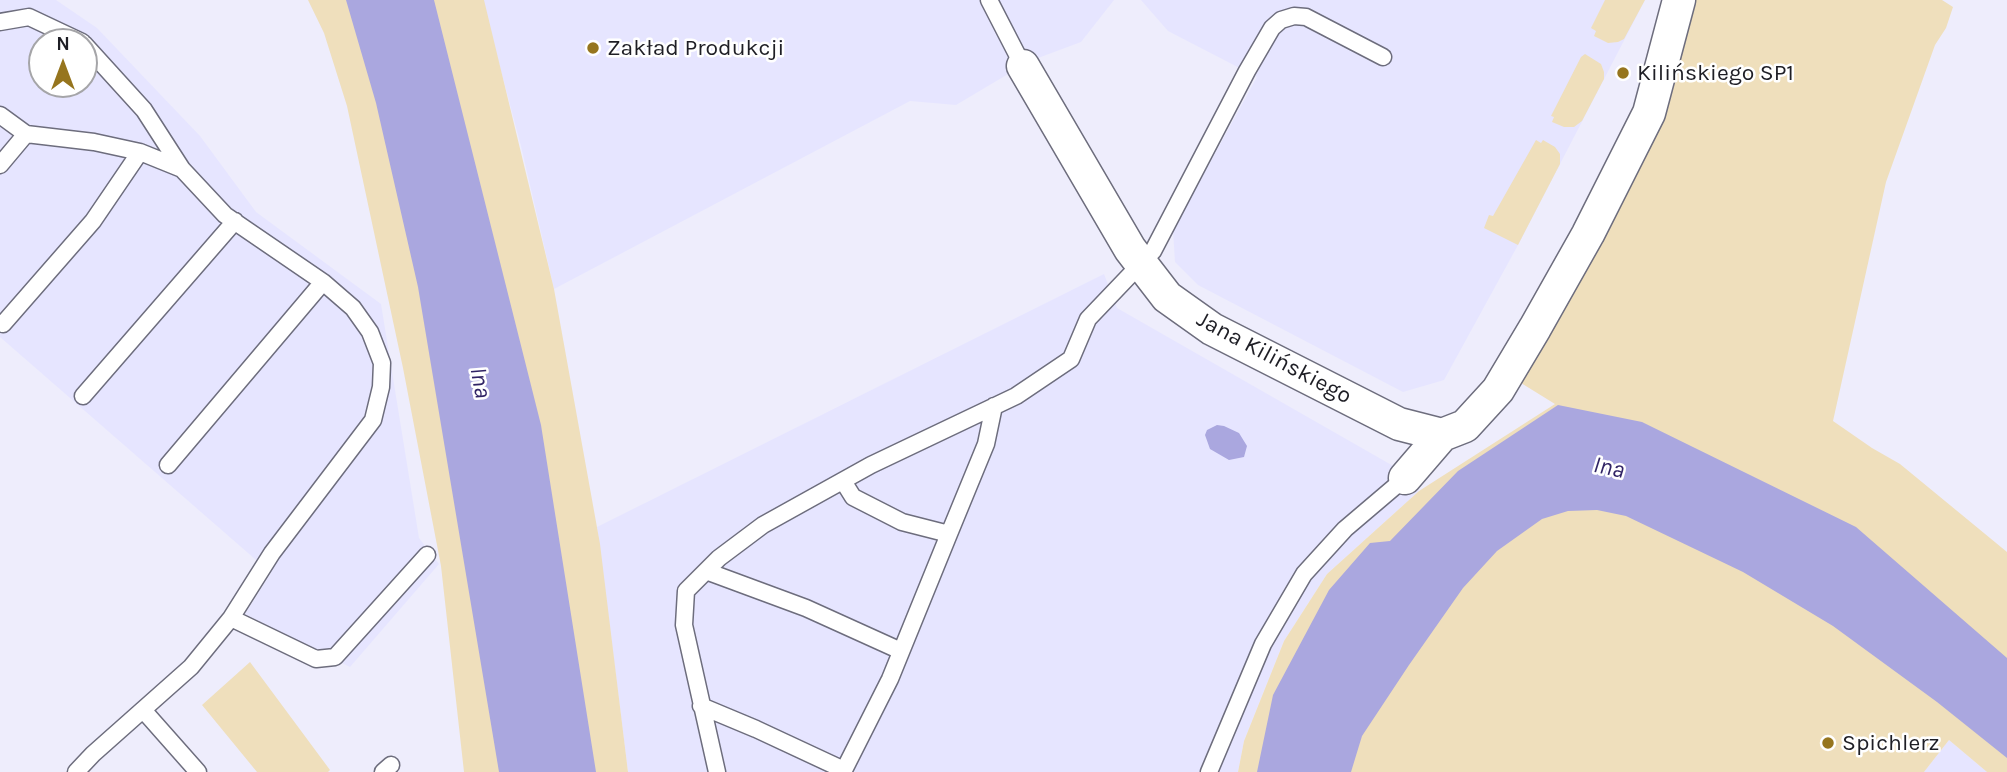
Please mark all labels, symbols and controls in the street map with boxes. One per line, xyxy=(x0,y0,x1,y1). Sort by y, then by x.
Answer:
north arrow xyxy=(28,28,98,98)
text: N xyxy=(56,33,70,55)
place label: Zakład Produkcji xyxy=(607,34,784,62)
marker: Zakład Produkcji xyxy=(585,40,601,56)
place label: Kilińskiego SP1 xyxy=(1637,59,1794,87)
marker: Kilińskiego SP1 xyxy=(1615,65,1631,81)
street label: Jana Kilińskiego xyxy=(1192,306,1356,410)
water label: Ina xyxy=(463,365,497,401)
water label: Ina xyxy=(1591,451,1627,485)
place label: Spichlerz xyxy=(1842,729,1939,757)
marker: Spichlerz xyxy=(1820,735,1836,751)

